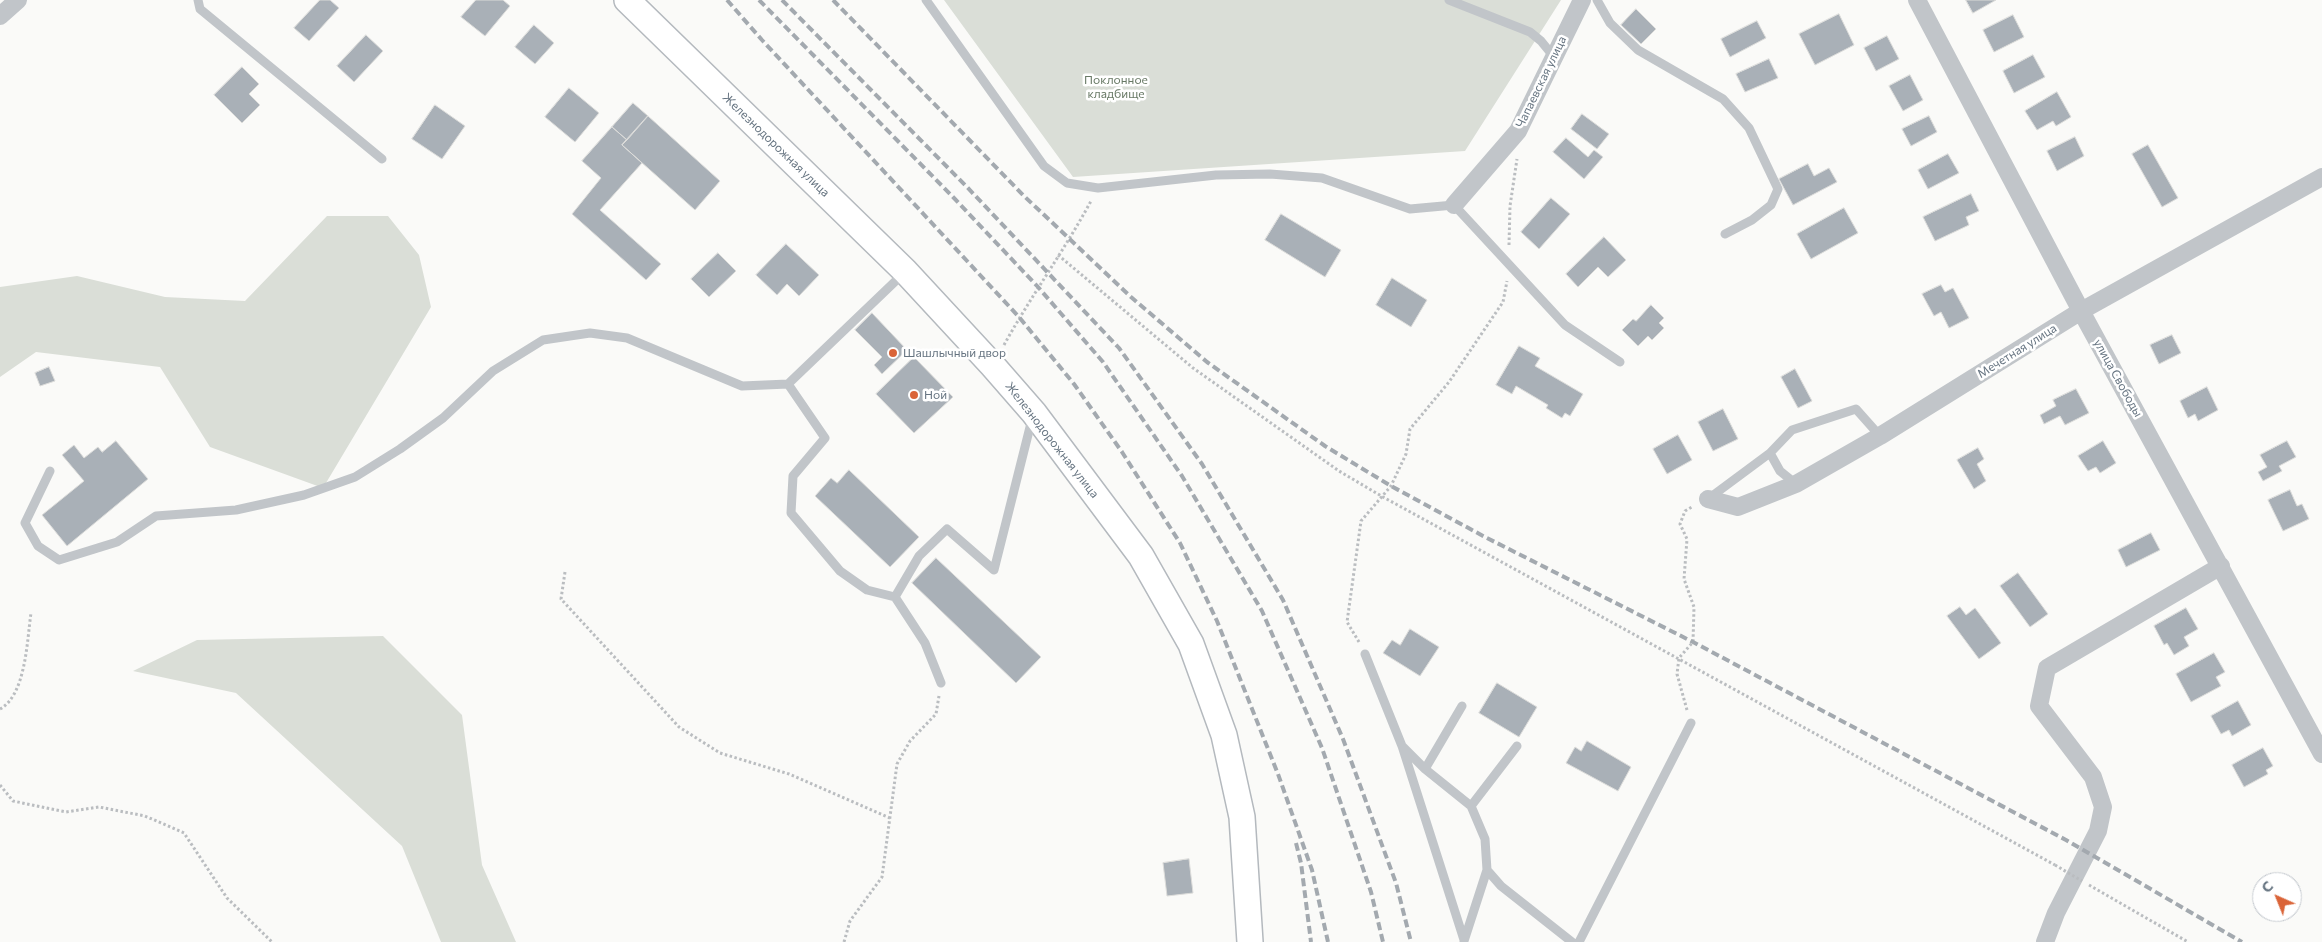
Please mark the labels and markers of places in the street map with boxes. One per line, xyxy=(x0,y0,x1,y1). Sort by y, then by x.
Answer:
place label: Шашлычный двор xyxy=(903,346,1006,360)
marker: Шашлычный двор xyxy=(887,347,899,359)
place label: Ной xyxy=(924,388,947,402)
marker: Ной xyxy=(908,389,920,401)

